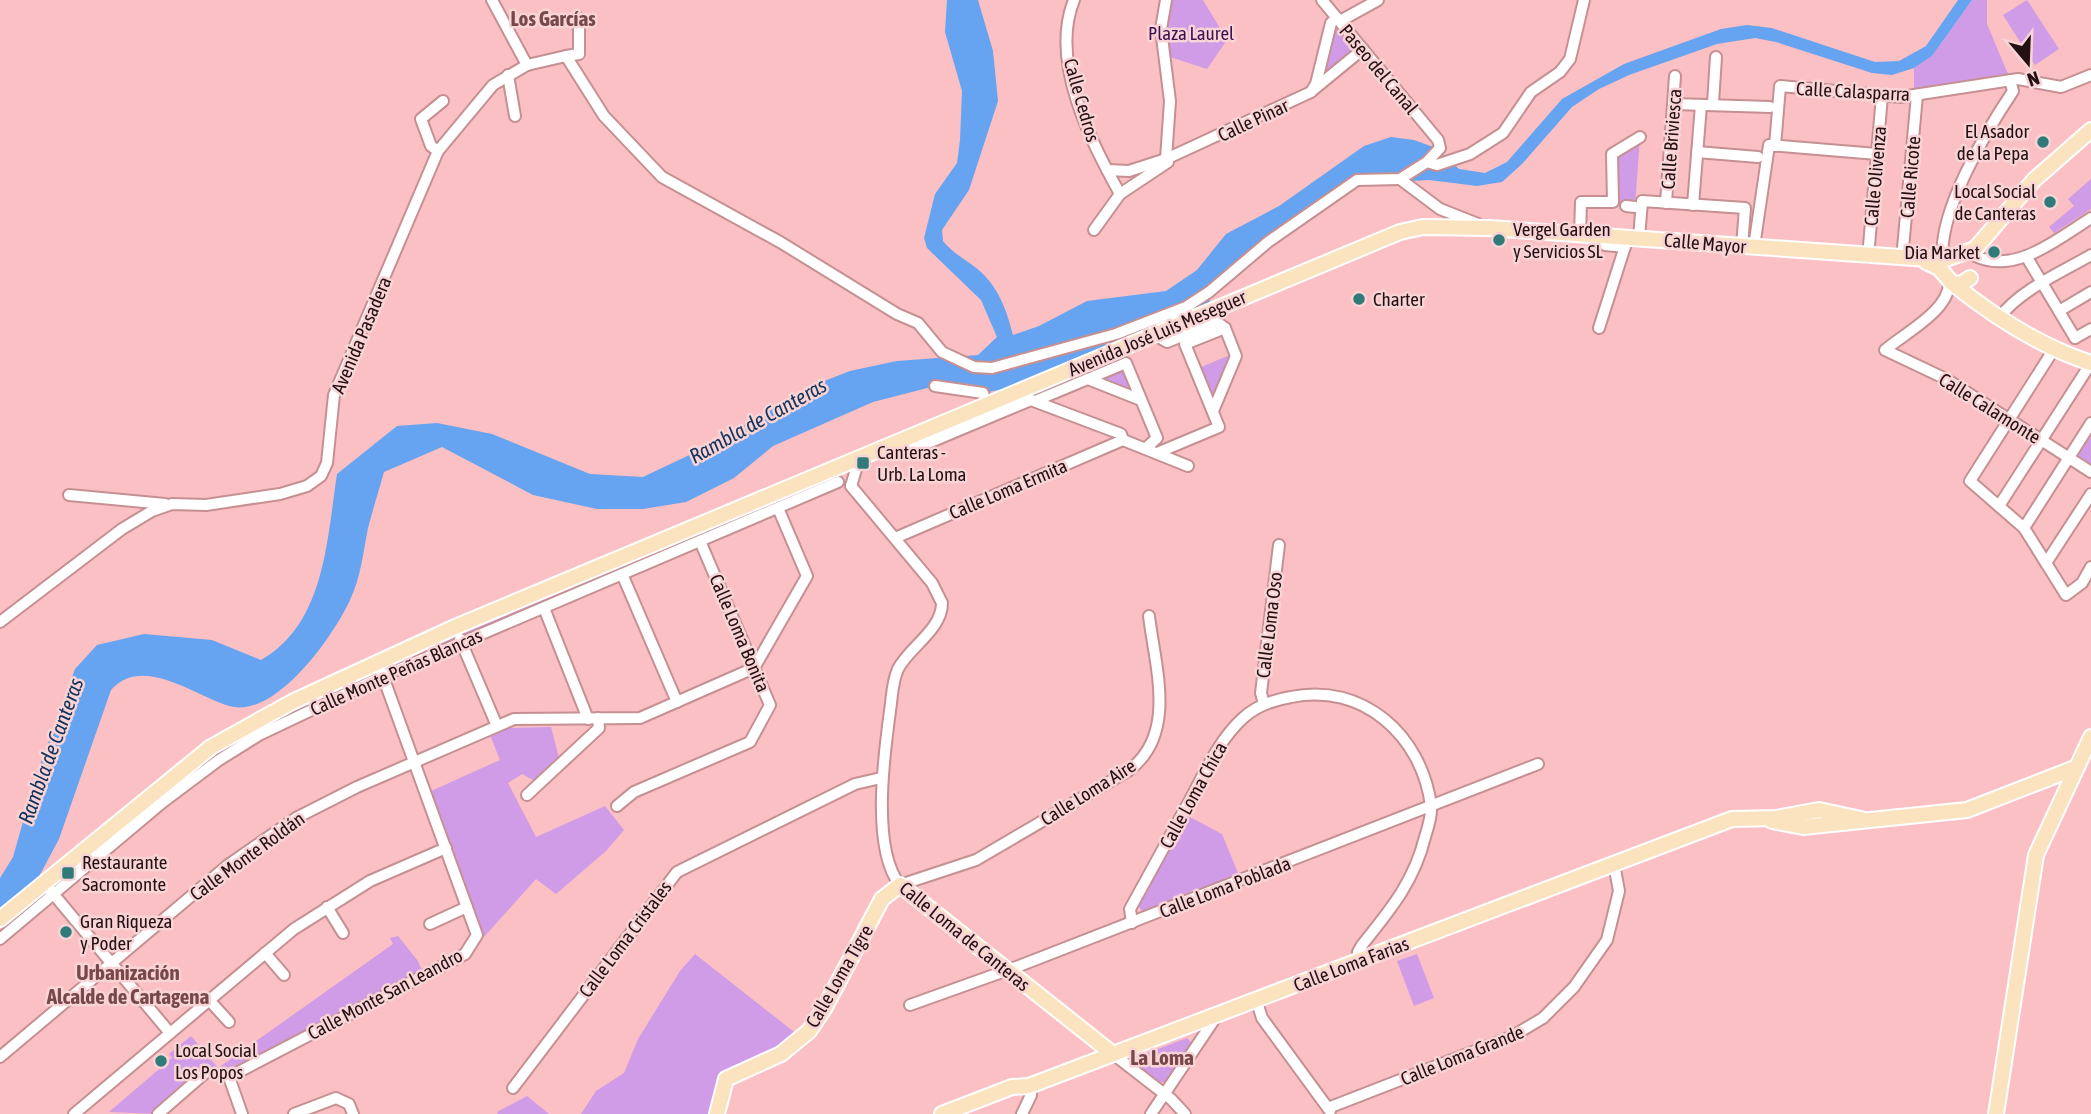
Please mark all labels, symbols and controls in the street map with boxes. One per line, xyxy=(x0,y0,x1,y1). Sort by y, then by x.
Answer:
district label: Los Garcías xyxy=(510,6,596,30)
street label: Paseo del Canal xyxy=(1335,20,1423,118)
park label: Plaza Laurel xyxy=(1148,22,1234,44)
north arrow xyxy=(1993,28,2063,98)
street label: Calle Cedros xyxy=(1060,56,1104,145)
text: N xyxy=(2025,67,2042,91)
street label: Calle Calasparra xyxy=(1796,77,1910,105)
street label: Calle Briviesca xyxy=(1657,88,1685,190)
street label: Calle Pinar xyxy=(1214,94,1292,146)
place label: El Asador de la Pepa xyxy=(1957,120,2029,164)
street label: Calle Olivenza xyxy=(1860,125,1890,227)
marker: El Asador de la Pepa xyxy=(2035,134,2051,150)
street label: Calle Ricote xyxy=(1895,135,1925,219)
place label: Local Social de Canteras xyxy=(1954,180,2036,224)
marker: Local Social de Canteras xyxy=(2042,194,2058,210)
place label: Vergel Garden y Servicios SL xyxy=(1513,218,1611,262)
street label: Calle Mayor xyxy=(1663,228,1747,258)
marker: Vergel Garden y Servicios SL xyxy=(1491,232,1507,248)
place label: Dia Market xyxy=(1904,241,1980,263)
marker: Dia Market xyxy=(1986,244,2002,260)
street label: Avenida Pasadera xyxy=(327,273,395,397)
street label: Avenida José Luis Meseguer xyxy=(1065,285,1250,380)
place label: Charter xyxy=(1373,288,1425,310)
marker: Charter xyxy=(1351,291,1367,307)
street label: Calle Calamonte xyxy=(1935,368,2045,448)
water label: Rambla de Canteras xyxy=(685,373,830,468)
place label: Canteras - Urb. La Loma xyxy=(877,441,966,485)
street label: Calle Loma Ermita xyxy=(946,454,1070,524)
marker: Canteras - Urb. La Loma xyxy=(855,455,871,471)
street label: Calle Loma Bonita xyxy=(705,571,775,695)
street label: Calle Loma Oso xyxy=(1252,571,1286,679)
street label: Calle Monte Peñas Blancas xyxy=(307,624,486,720)
water label: Rambla de Canteras xyxy=(13,675,88,827)
street label: Calle Loma Chica xyxy=(1155,738,1231,852)
street label: Calle Loma Aire xyxy=(1036,754,1140,830)
street label: Calle Monte Roldán xyxy=(185,807,309,905)
place label: Restaurante Sacromonte xyxy=(82,851,168,895)
street label: Calle Loma Poblada xyxy=(1156,852,1294,922)
marker: Restaurante Sacromonte xyxy=(60,865,76,881)
street label: Calle Loma Cristales xyxy=(574,876,676,1001)
street label: Calle Loma de Canteras xyxy=(895,877,1035,996)
place label: Gran Riqueza y Poder xyxy=(80,910,172,954)
street label: Calle Loma Tigre xyxy=(801,921,877,1031)
marker: Gran Riqueza y Poder xyxy=(58,924,74,940)
street label: Calle Loma Farias xyxy=(1290,932,1412,996)
street label: Calle Monte San Leandro xyxy=(304,944,466,1044)
district label: Urbanización Alcalde de Cartagena xyxy=(46,960,209,1008)
street label: Calle Loma Grande xyxy=(1397,1020,1527,1090)
place label: Local Social Los Popos xyxy=(175,1039,257,1083)
district label: La Loma xyxy=(1130,1045,1194,1069)
marker: Local Social Los Popos xyxy=(153,1053,169,1069)

